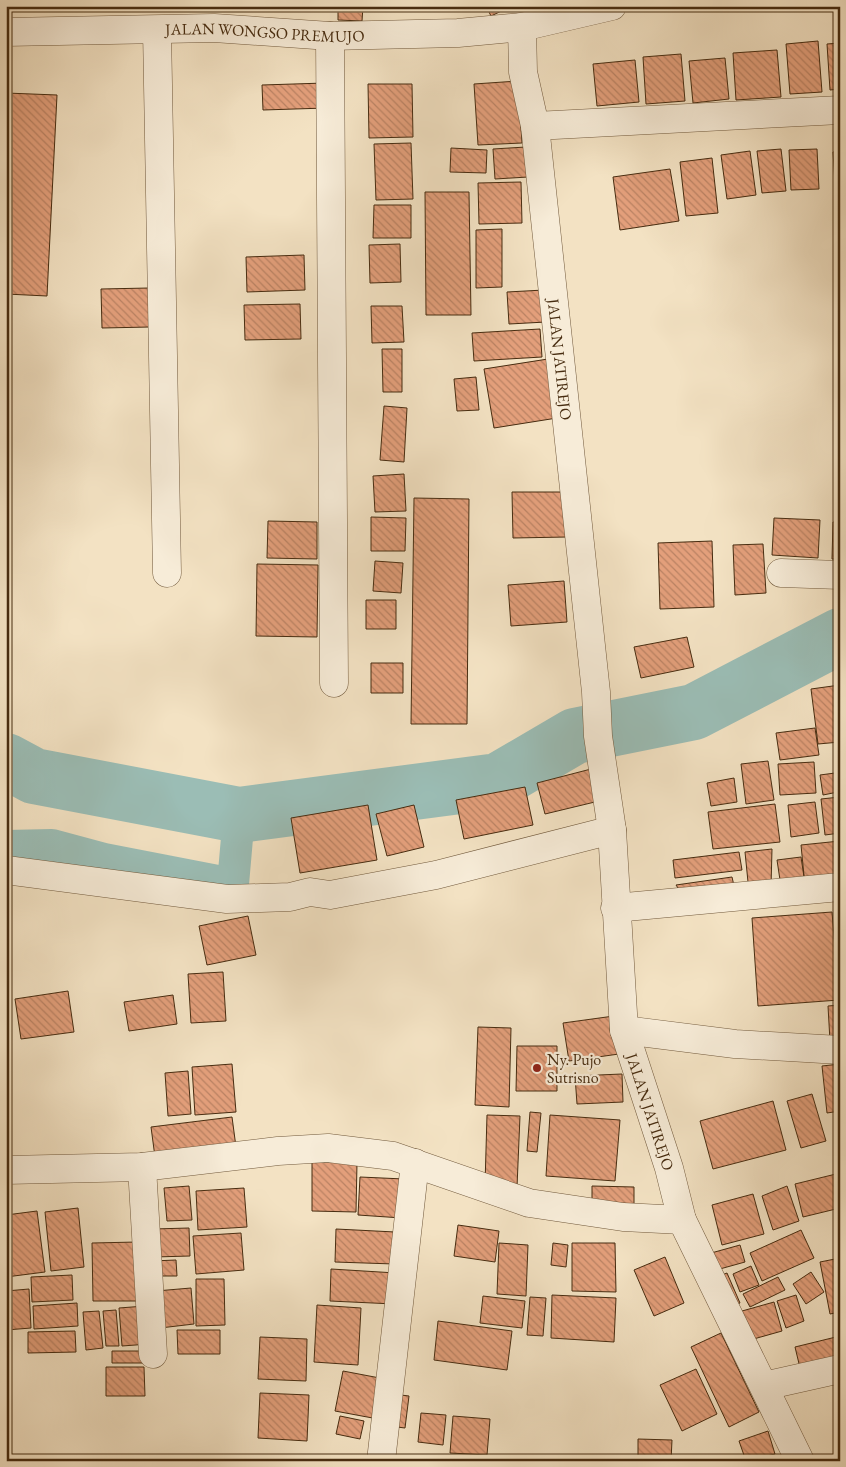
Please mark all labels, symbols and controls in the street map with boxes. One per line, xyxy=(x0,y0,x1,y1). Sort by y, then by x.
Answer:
street label: JALAN WONGSO PREMUJO xyxy=(163,17,365,47)
street label: JALAN JATIREJO xyxy=(543,295,577,421)
street label: JALAN JATIREJO xyxy=(621,1048,680,1173)
place label: Ny. Pujo Sutrisno xyxy=(547,1049,601,1088)
marker: Ny. Pujo Sutrisno xyxy=(531,1062,543,1074)

